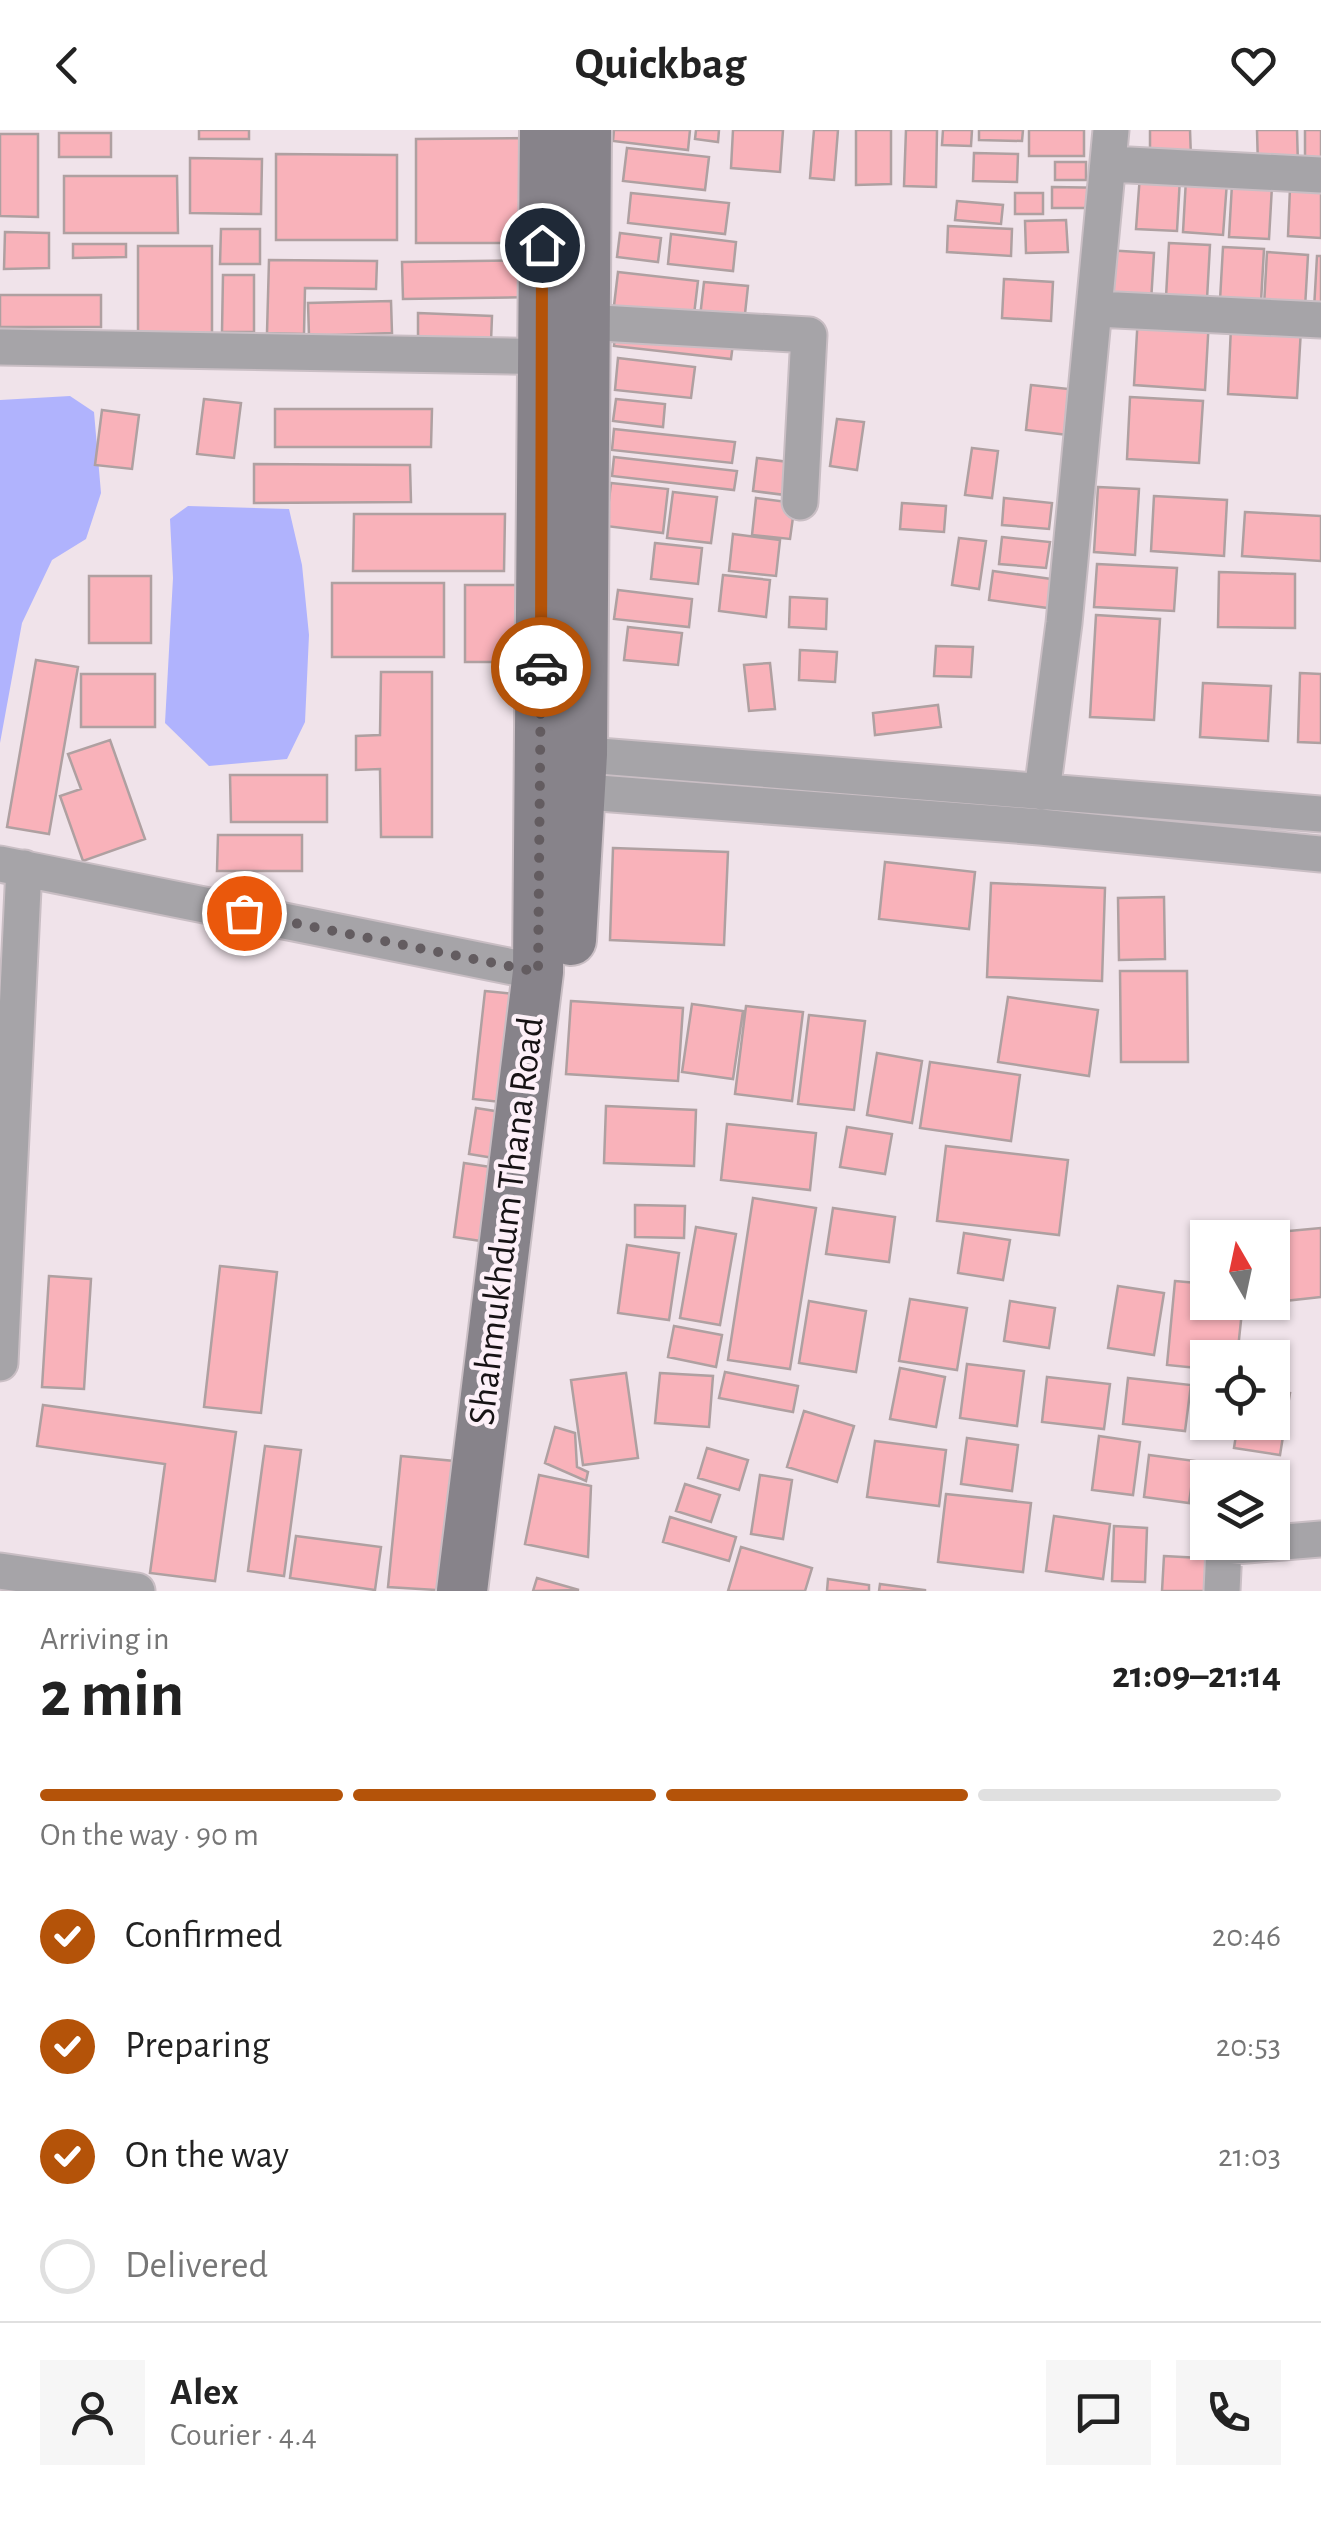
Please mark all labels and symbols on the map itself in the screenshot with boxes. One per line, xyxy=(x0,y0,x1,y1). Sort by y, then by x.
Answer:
pin xyxy=(500,203,585,288)
courier xyxy=(491,617,591,717)
pin xyxy=(202,871,287,956)
street label: Shahmukhdum Thana Road xyxy=(463,1015,551,1427)
north arrow xyxy=(1190,1220,1290,1320)

